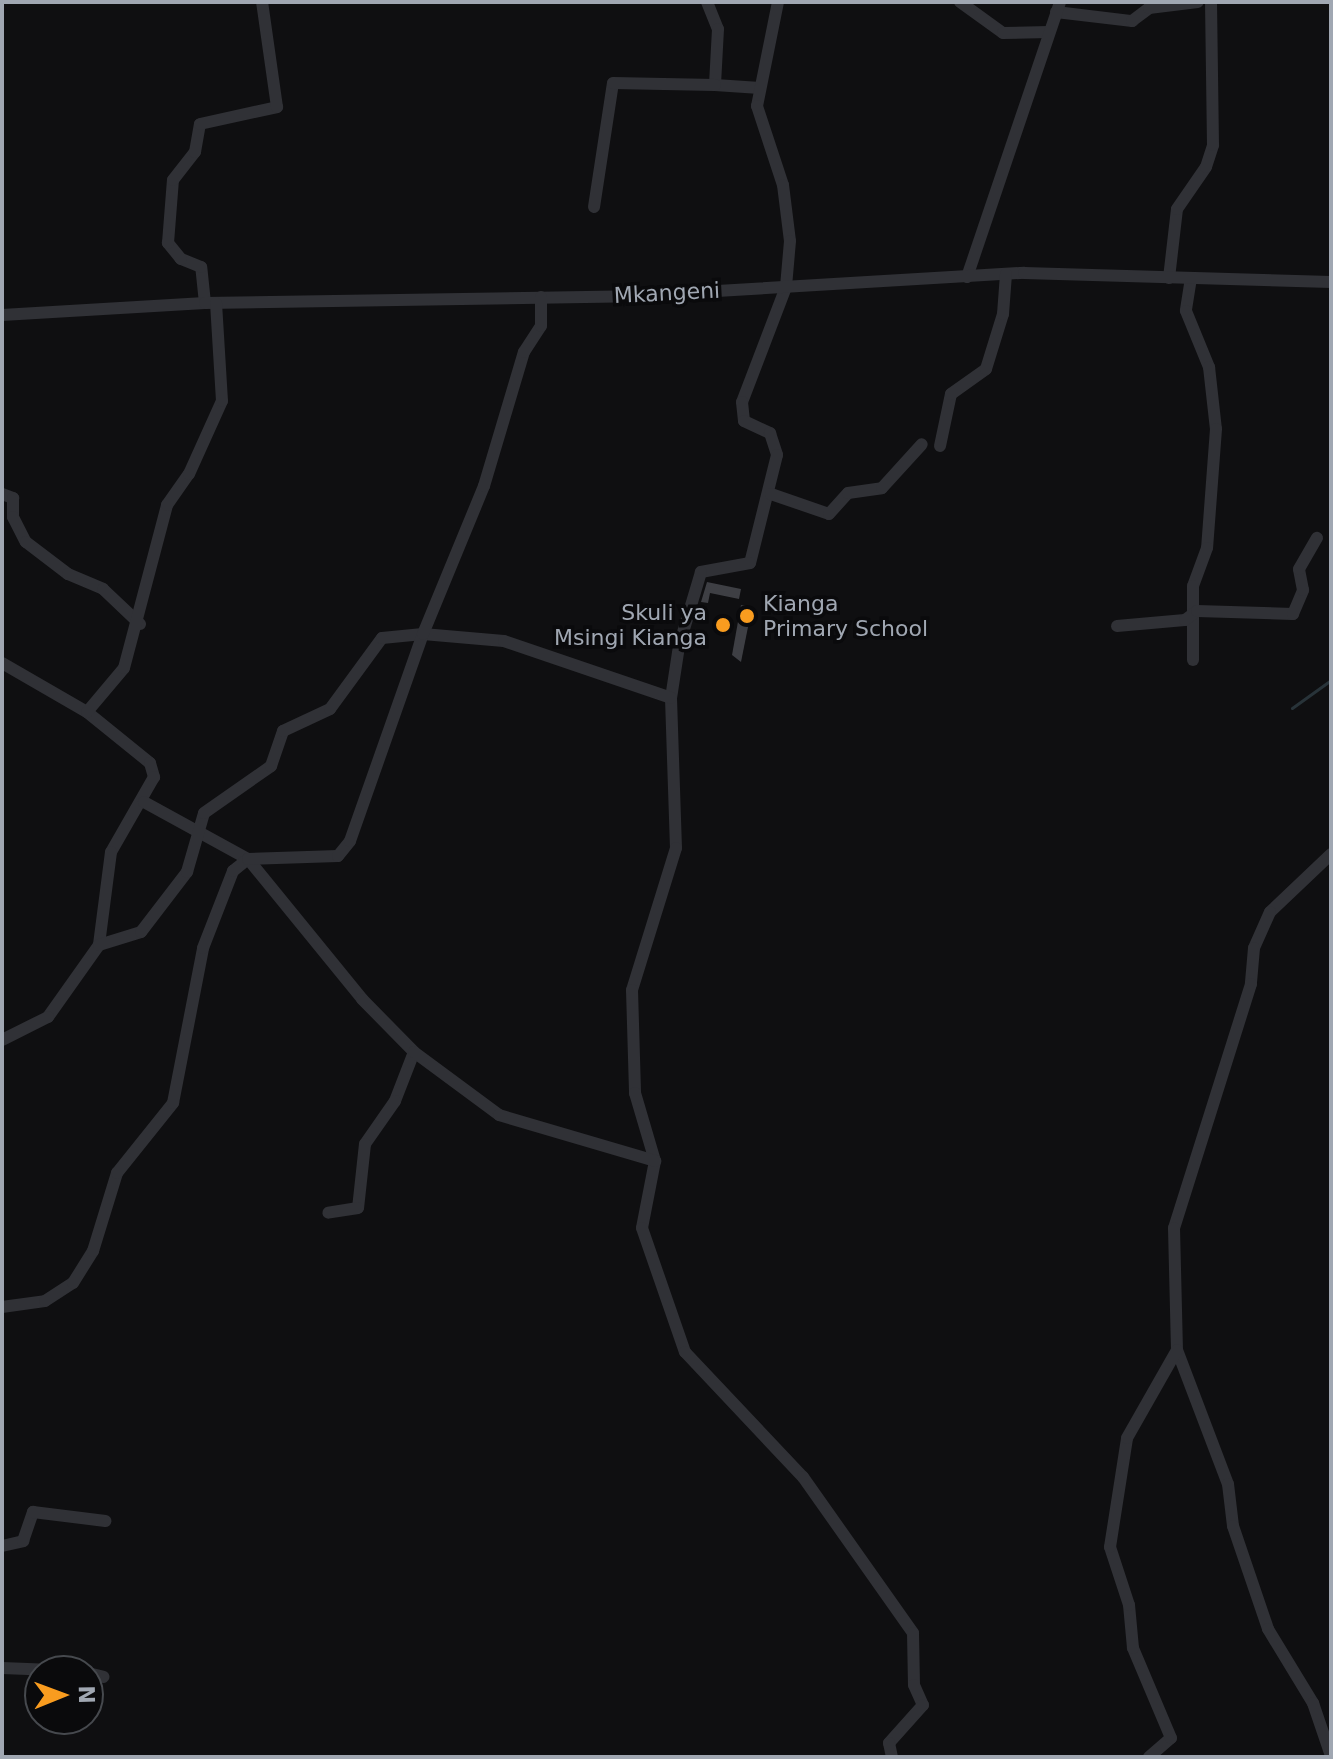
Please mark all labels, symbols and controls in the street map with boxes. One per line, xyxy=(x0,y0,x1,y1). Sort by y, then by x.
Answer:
street label: Mkangeni xyxy=(613,277,721,309)
place label: Kianga Primary School xyxy=(763,590,928,642)
place label: Skuli ya Msingi Kianga xyxy=(554,599,707,650)
marker: Kianga Primary School xyxy=(738,607,756,625)
marker: Skuli ya Msingi Kianga xyxy=(714,616,732,634)
north arrow xyxy=(24,1655,104,1735)
text: N xyxy=(74,1685,99,1704)

